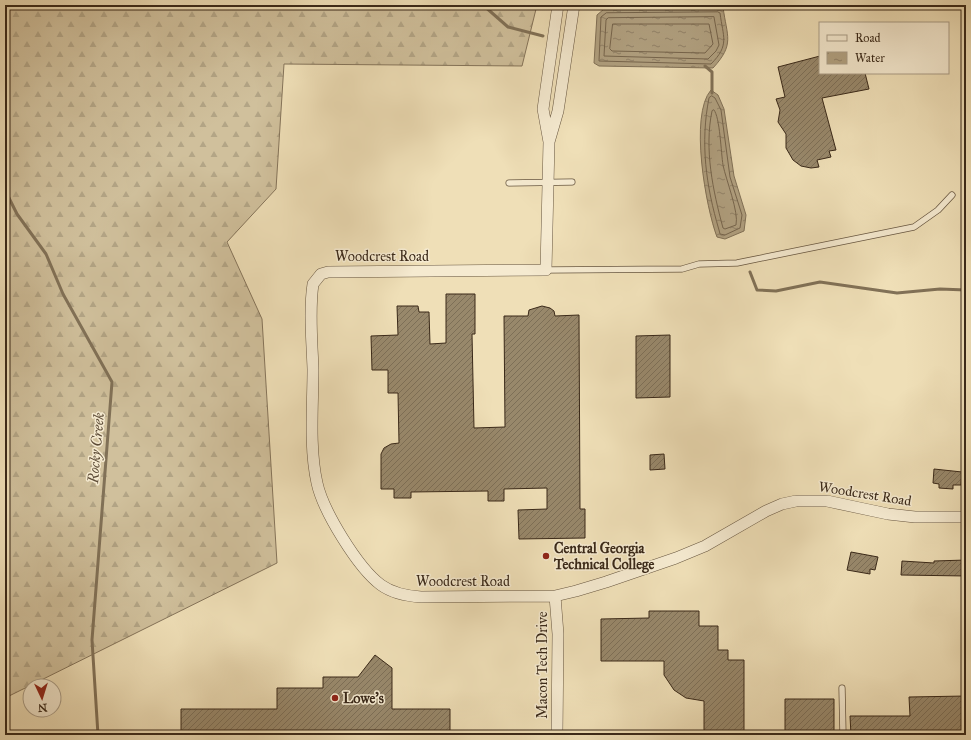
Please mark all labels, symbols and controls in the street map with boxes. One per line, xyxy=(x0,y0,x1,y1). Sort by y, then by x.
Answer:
legend xyxy=(819,22,949,74)
text: Road xyxy=(855,31,881,45)
text: Water xyxy=(855,51,885,65)
street label: Woodcrest Road xyxy=(335,248,429,265)
water label: Rocky Creek xyxy=(84,412,108,485)
street label: Woodcrest Road xyxy=(817,478,913,510)
place label: Central Georgia Technical College xyxy=(553,540,654,574)
marker: Central Georgia Technical College xyxy=(541,551,551,561)
street label: Woodcrest Road xyxy=(416,573,510,590)
street label: Macon Tech Drive xyxy=(534,611,551,719)
north arrow xyxy=(22,678,62,718)
place label: Lowe's xyxy=(343,690,384,707)
marker: Lowe's xyxy=(330,693,340,703)
text: N xyxy=(37,701,48,714)

